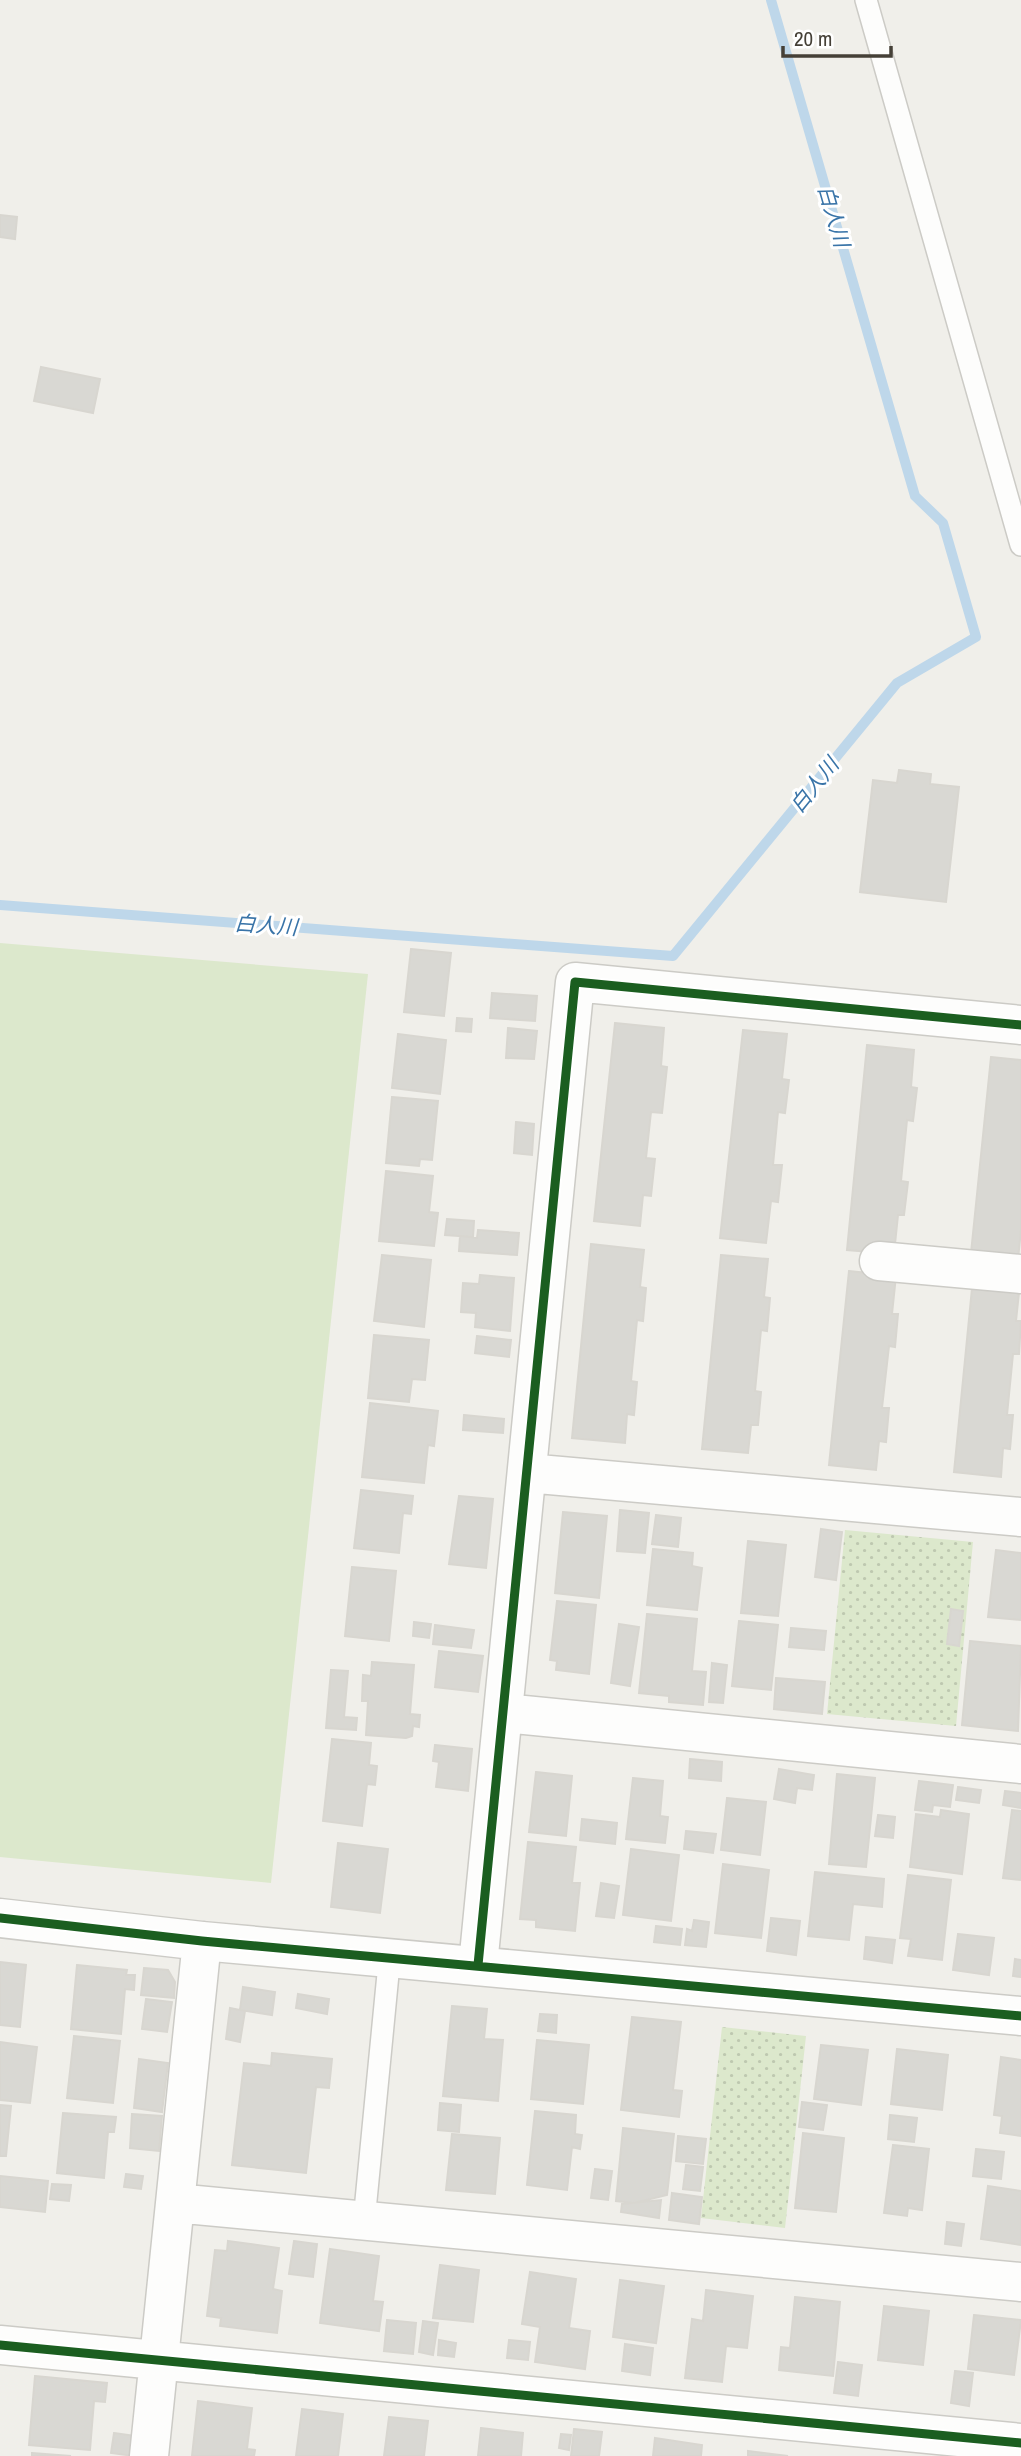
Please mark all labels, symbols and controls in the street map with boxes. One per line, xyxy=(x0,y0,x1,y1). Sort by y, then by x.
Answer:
scale bar xyxy=(783,14,892,58)
text: 20 m xyxy=(794,24,832,53)
water label: 白人川 xyxy=(811,182,857,252)
water label: 白人川 xyxy=(783,750,846,819)
water label: 白人川 xyxy=(234,908,300,942)

